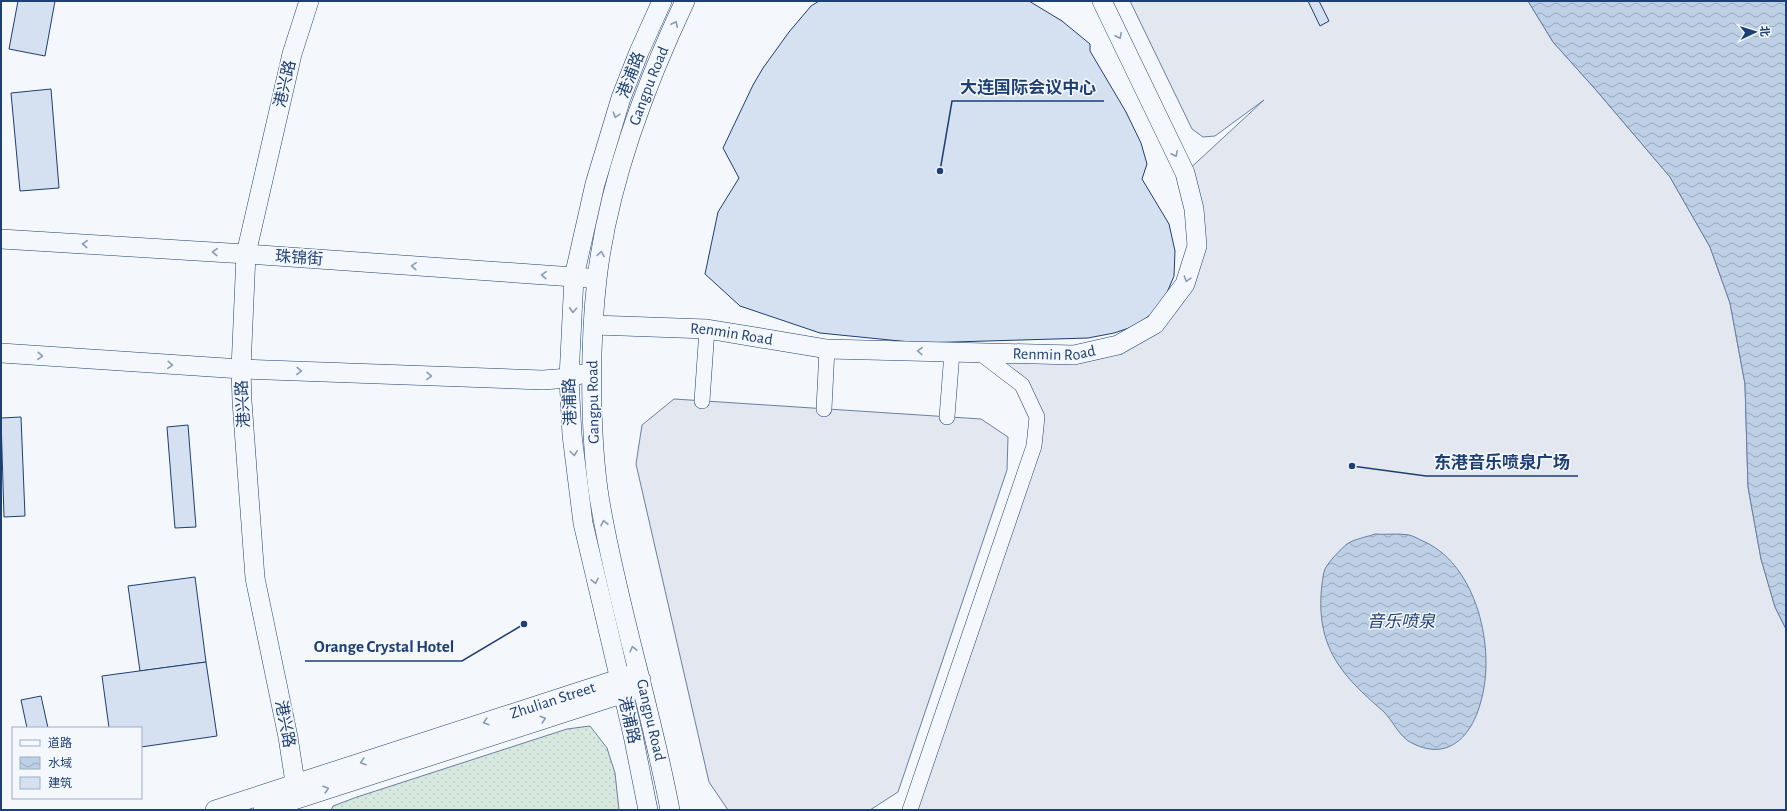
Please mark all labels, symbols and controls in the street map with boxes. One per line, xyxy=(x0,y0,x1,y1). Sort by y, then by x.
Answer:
north arrow xyxy=(1735,12,1775,52)
one-way arrow xyxy=(670,21,678,28)
text: 北 xyxy=(1759,25,1770,37)
one-way arrow xyxy=(1114,32,1122,40)
street label: Gangpu Road xyxy=(626,44,672,128)
street label: 港浦路 xyxy=(614,49,647,100)
street label: 港兴路 xyxy=(271,59,298,109)
callout: 大连国际会议中心 xyxy=(952,72,1104,101)
text: 大连国际会议中心 xyxy=(960,78,1096,96)
one-way arrow xyxy=(612,111,621,118)
one-way arrow xyxy=(1170,149,1178,157)
one-way arrow xyxy=(82,240,88,249)
street label: 珠锦街 xyxy=(274,247,324,268)
one-way arrow xyxy=(212,248,218,256)
one-way arrow xyxy=(596,251,605,257)
one-way arrow xyxy=(411,261,417,270)
one-way arrow xyxy=(541,270,547,279)
one-way arrow xyxy=(1183,275,1192,282)
one-way arrow xyxy=(568,307,577,313)
street label: Renmin Road xyxy=(690,320,774,348)
street label: Renmin Road xyxy=(1012,342,1097,363)
one-way arrow xyxy=(917,347,923,356)
one-way arrow xyxy=(37,352,43,360)
one-way arrow xyxy=(167,360,173,369)
street label: Gangpu Road xyxy=(584,360,602,444)
one-way arrow xyxy=(296,367,302,376)
one-way arrow xyxy=(426,372,432,380)
street label: 港浦路 xyxy=(560,378,579,426)
street label: 港兴路 xyxy=(233,380,252,428)
callout: 东港音乐喷泉广场 xyxy=(1426,447,1578,476)
one-way arrow xyxy=(569,450,578,456)
text: 东港音乐喷泉广场 xyxy=(1434,453,1570,471)
one-way arrow xyxy=(600,520,608,526)
one-way arrow xyxy=(591,578,599,585)
water label: 音乐喷泉 xyxy=(1367,612,1436,630)
callout: Orange Crystal Hotel xyxy=(305,632,462,661)
text: Orange Crystal Hotel xyxy=(314,638,454,656)
one-way arrow xyxy=(630,646,638,652)
street label: Gangpu Road xyxy=(634,678,668,762)
street label: Zhulian Street xyxy=(508,679,597,722)
street label: 港浦路 xyxy=(616,695,643,745)
street label: 港兴路 xyxy=(273,699,298,749)
one-way arrow xyxy=(540,715,547,724)
one-way arrow xyxy=(483,717,490,726)
legend xyxy=(12,727,142,799)
text: 道路 xyxy=(48,736,72,749)
text: 水域 xyxy=(48,757,72,769)
one-way arrow xyxy=(359,757,366,766)
text: 建筑 xyxy=(48,776,72,789)
one-way arrow xyxy=(323,785,330,794)

